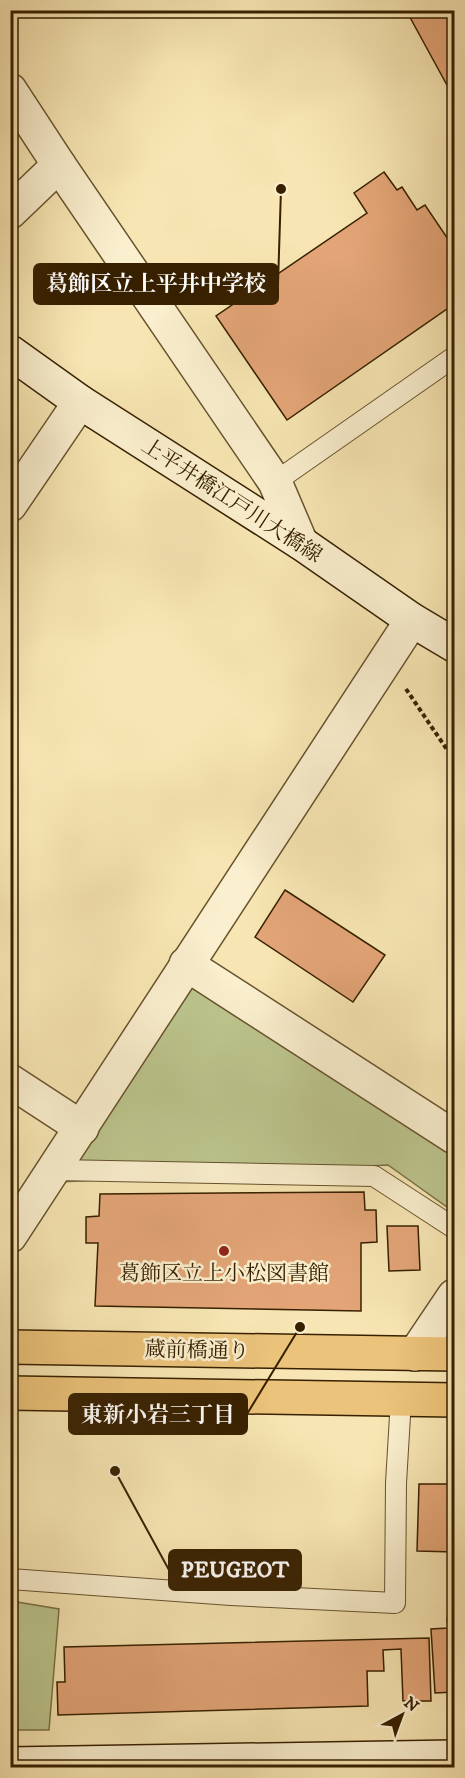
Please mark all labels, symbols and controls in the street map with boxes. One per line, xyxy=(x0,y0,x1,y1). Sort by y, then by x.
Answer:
callout: 葛飾区立上平井中学校 xyxy=(34,264,278,304)
text: 葛飾区立上平井中学校 xyxy=(46,271,266,298)
street label: 上平井橋江戸川大橋線 xyxy=(136,433,327,569)
marker: 葛飾区立上小松図書館 xyxy=(217,1244,231,1258)
place label: 葛飾区立上小松図書館 xyxy=(119,1261,329,1287)
street label: 蔵前橋通り xyxy=(144,1337,250,1365)
callout: 東新小岩三丁目 xyxy=(69,1394,247,1434)
text: 東新小岩三丁目 xyxy=(81,1402,235,1429)
callout: PEUGEOT xyxy=(169,1550,301,1590)
text: PEUGEOT xyxy=(181,1557,289,1584)
north arrow xyxy=(372,1685,432,1745)
text: N xyxy=(400,1693,423,1716)

